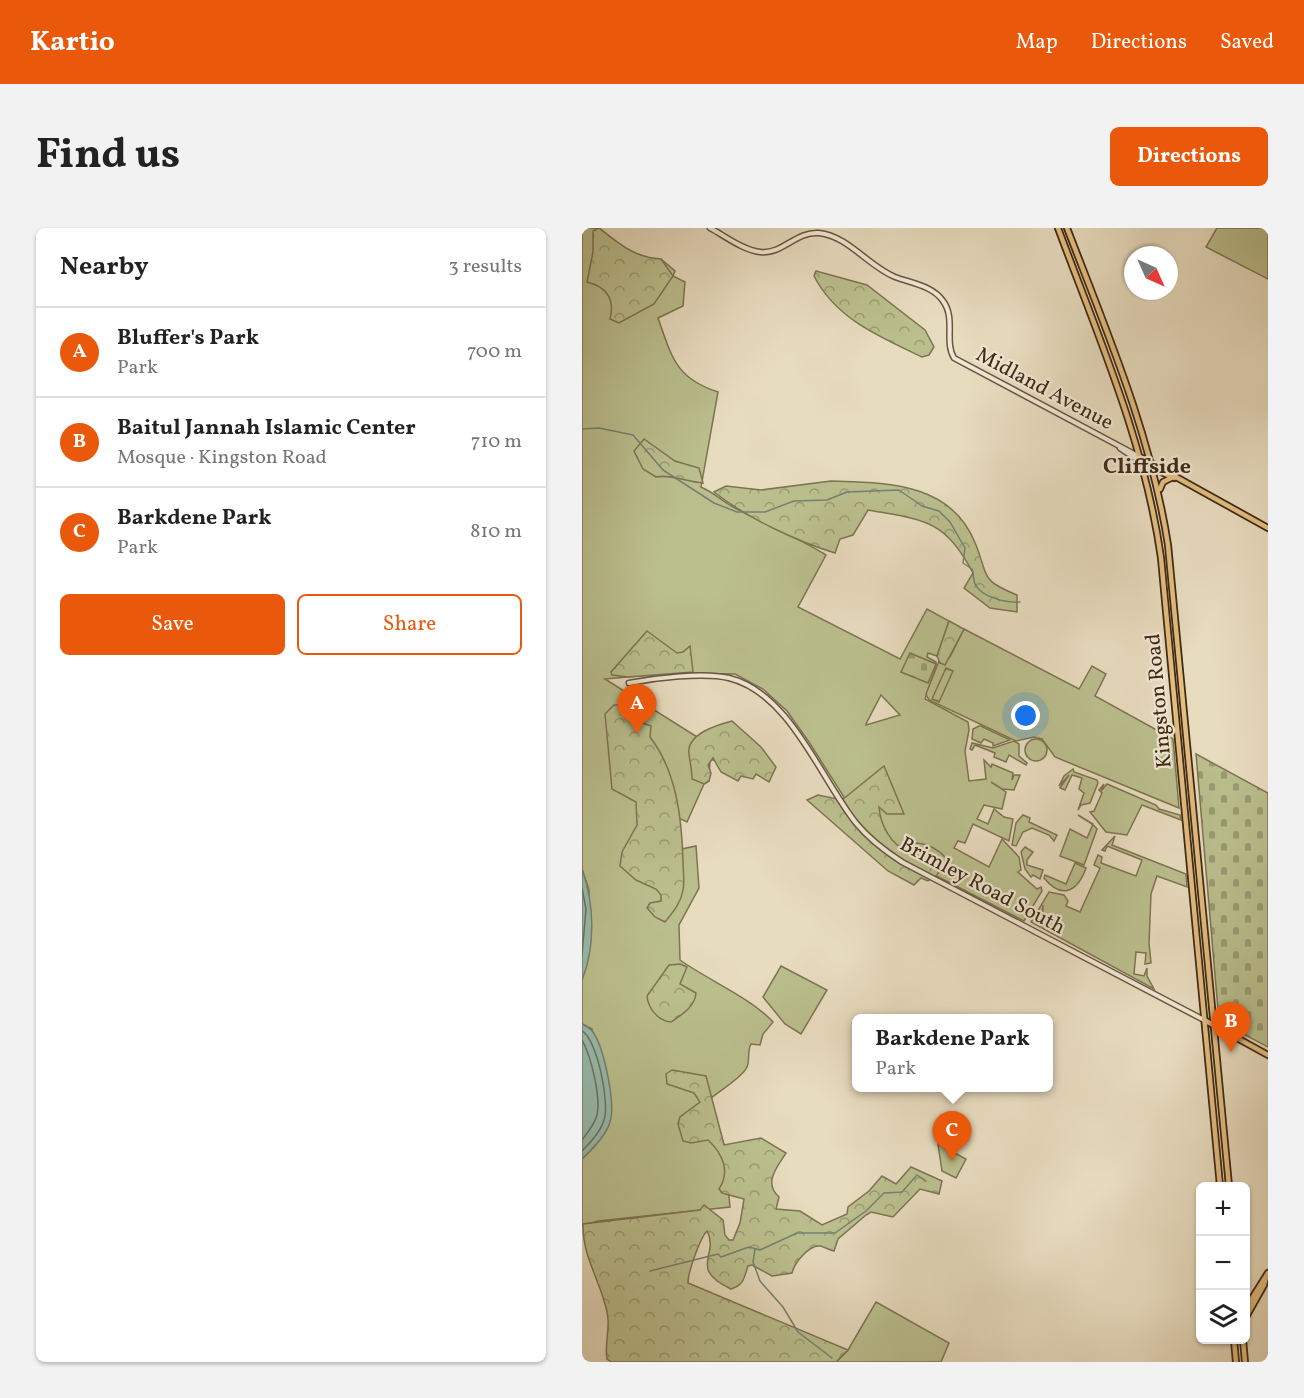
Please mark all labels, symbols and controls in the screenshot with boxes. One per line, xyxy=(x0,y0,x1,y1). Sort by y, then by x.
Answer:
text: Kartio xyxy=(30,23,115,62)
text: Map xyxy=(1016,28,1058,57)
text: Directions xyxy=(1091,28,1187,57)
text: Saved xyxy=(1220,28,1274,57)
text: Find us xyxy=(36,127,180,186)
button: Directions xyxy=(1110,127,1268,186)
north arrow xyxy=(1124,246,1178,300)
text: Nearby xyxy=(60,249,149,285)
text: 3 results xyxy=(448,253,522,281)
text: Bluffer's Park xyxy=(117,323,259,354)
text: A xyxy=(72,338,87,366)
text: 700 m xyxy=(467,338,522,366)
street label: Midland Avenue xyxy=(971,341,1118,438)
text: Park xyxy=(117,354,158,382)
text: Baitul Jannah Islamic Center xyxy=(117,413,416,444)
text: B xyxy=(73,428,86,456)
text: 710 m xyxy=(471,428,522,456)
text: Mosque · Kingston Road xyxy=(117,444,327,472)
district label: Cliffside xyxy=(1103,452,1191,483)
text: Barkdene Park xyxy=(117,503,272,534)
text: C xyxy=(73,518,86,546)
text: 810 m xyxy=(470,518,522,546)
text: Park xyxy=(117,534,158,562)
button: Save xyxy=(60,594,285,655)
button: Share xyxy=(297,594,522,655)
street label: Kingston Road xyxy=(1139,632,1180,770)
pin: A xyxy=(618,684,656,734)
your location xyxy=(1011,701,1040,730)
street label: Brimley Road South xyxy=(894,830,1070,942)
pin: B xyxy=(1212,1002,1250,1052)
popup xyxy=(852,1014,1053,1092)
text: Barkdene Park xyxy=(875,1024,1030,1055)
text: Park xyxy=(875,1055,916,1083)
pin: C xyxy=(932,1112,971,1161)
map controls xyxy=(1196,1182,1250,1344)
button: + xyxy=(1196,1182,1250,1236)
button: − xyxy=(1196,1236,1250,1290)
button: layers xyxy=(1196,1290,1250,1344)

